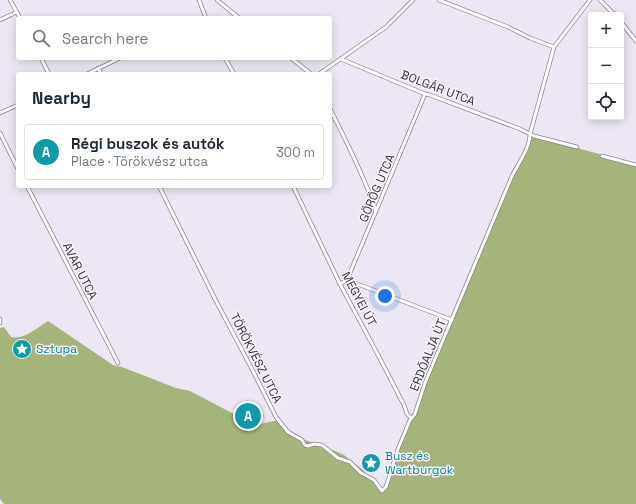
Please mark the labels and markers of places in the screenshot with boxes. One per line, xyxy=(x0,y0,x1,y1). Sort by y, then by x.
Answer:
place icon: Sztupa xyxy=(11,338,33,360)
place label: Sztupa xyxy=(36,341,77,357)
pin: A xyxy=(235,401,261,431)
place label: Busz és Wartburgok xyxy=(385,448,454,478)
place icon: Busz és Wartburgok xyxy=(360,452,382,474)

